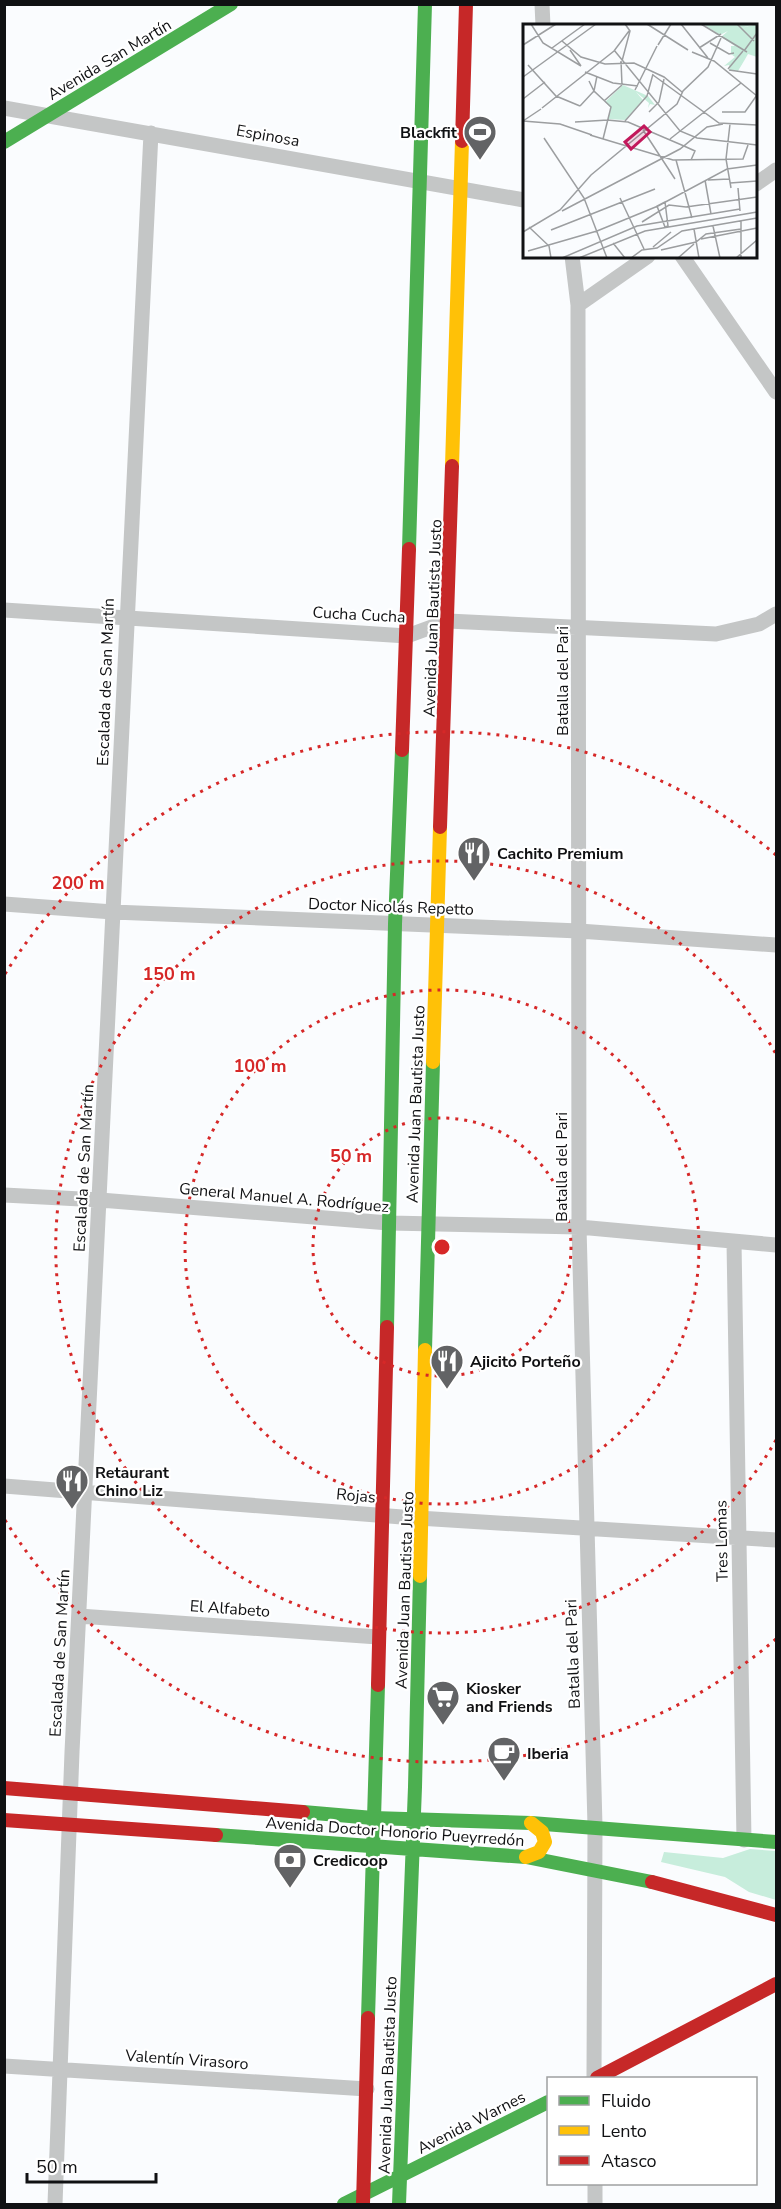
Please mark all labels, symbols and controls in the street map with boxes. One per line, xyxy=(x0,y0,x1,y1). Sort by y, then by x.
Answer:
street label: Avenida San Martín xyxy=(43,14,176,106)
inset map xyxy=(523,24,757,258)
sports icon: Blackfit xyxy=(462,114,498,161)
street label: Espinosa xyxy=(234,120,301,152)
place label: Blackfit xyxy=(400,122,458,144)
street label: Avenida Juan Bautista Justo xyxy=(419,519,447,717)
street label: Escalada de San Martín xyxy=(92,598,120,766)
street label: Cucha Cucha xyxy=(312,602,406,628)
street label: Batalla del Pari xyxy=(552,626,574,736)
restaurant icon: Cachito Premium xyxy=(456,835,492,882)
place label: Cachito Premium xyxy=(497,843,623,865)
text: 200 m xyxy=(51,871,105,895)
street label: Doctor Nicolás Repetto xyxy=(308,893,474,921)
text: 150 m xyxy=(142,962,196,986)
street label: Avenida Juan Bautista Justo xyxy=(402,1005,430,1203)
text: 100 m xyxy=(233,1054,287,1078)
street label: Escalada de San Martín xyxy=(69,1084,99,1253)
street label: Batalla del Pari xyxy=(551,1112,573,1222)
text: 50 m xyxy=(330,1144,372,1168)
street label: General Manuel A. Rodríguez xyxy=(178,1178,390,1218)
centre of rings xyxy=(432,1237,452,1257)
restaurant icon: Ajicito Porteño xyxy=(429,1343,465,1390)
place label: Ajicito Porteño xyxy=(470,1351,581,1373)
place label: Retaurant Chino Liz xyxy=(95,1462,170,1502)
restaurant icon: Retaurant Chino Liz xyxy=(54,1463,90,1510)
street label: Rojas xyxy=(335,1483,376,1509)
street label: Avenida Juan Bautista Justo xyxy=(391,1491,419,1689)
street label: Tres Lomas xyxy=(710,1500,734,1582)
street label: Escalada de San Martín xyxy=(45,1569,75,1738)
street label: El Alfabeto xyxy=(189,1595,271,1623)
street label: Batalla del Pari xyxy=(560,1599,586,1709)
place label: Kiosker and Friends xyxy=(466,1678,553,1718)
supermarket icon: Kiosker and Friends xyxy=(425,1679,461,1726)
cafe icon: Iberia xyxy=(486,1735,522,1782)
place label: Iberia xyxy=(527,1743,569,1765)
street label: Avenida Doctor Honorio Pueyrredón xyxy=(265,1812,525,1852)
bank icon: Credicoop xyxy=(272,1842,308,1889)
place label: Credicoop xyxy=(313,1850,388,1872)
street label: Avenida Juan Bautista Justo xyxy=(374,1976,402,2174)
street label: Valentín Virasoro xyxy=(124,2045,249,2075)
legend xyxy=(547,2077,757,2185)
street label: Avenida Warnes xyxy=(414,2086,529,2160)
text: Fluido xyxy=(601,2089,651,2113)
text: Lento xyxy=(601,2119,647,2143)
scale bar xyxy=(27,2146,156,2184)
text: Atasco xyxy=(601,2149,657,2173)
text: 50 m xyxy=(36,2155,78,2179)

